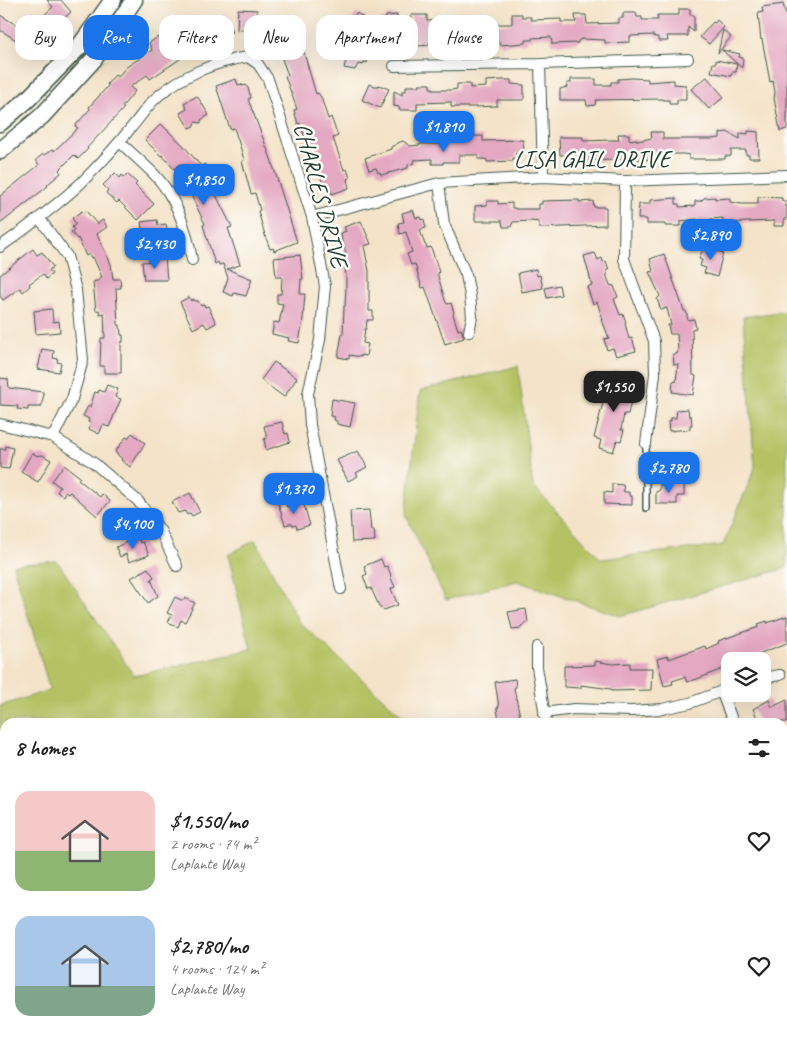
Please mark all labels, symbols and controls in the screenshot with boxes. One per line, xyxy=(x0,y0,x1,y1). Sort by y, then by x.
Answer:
chip: Buy xyxy=(15,15,73,60)
chip: Rent xyxy=(83,15,149,60)
chip: Filters xyxy=(159,15,234,60)
chip: New xyxy=(244,15,306,60)
chip: Apartment xyxy=(316,15,418,60)
chip: House xyxy=(428,15,499,60)
pin: $1,810 xyxy=(403,110,485,153)
text: $1,810 xyxy=(424,117,464,137)
street label: CHARLES DRIVE xyxy=(287,119,356,274)
street label: LISA GAIL DRIVE xyxy=(514,144,673,174)
pin: $1,850 xyxy=(163,164,245,206)
text: $1,850 xyxy=(185,170,223,190)
pin: $2,890 xyxy=(670,218,752,261)
text: $2,890 xyxy=(692,225,730,245)
pin: $2,430 xyxy=(114,228,196,270)
text: $2,430 xyxy=(135,234,175,254)
pin: $1,550 xyxy=(573,370,655,413)
text: $1,550 xyxy=(595,377,633,397)
pin: $2,780 xyxy=(628,452,710,494)
text: $2,780 xyxy=(649,458,689,478)
pin: $1,370 xyxy=(253,472,335,515)
text: $1,370 xyxy=(274,479,314,499)
pin: $4,100 xyxy=(92,508,174,550)
text: $4,100 xyxy=(113,514,153,534)
map controls xyxy=(721,652,771,702)
button: layers xyxy=(721,652,771,702)
icon: filters xyxy=(745,734,773,762)
text: 8 homes xyxy=(15,735,74,761)
text: $1,550/mo xyxy=(170,808,248,834)
icon: home xyxy=(55,811,115,871)
icon: heart xyxy=(745,827,773,855)
text: 2 rooms · 74 m² xyxy=(170,834,256,854)
text: Laplante Way xyxy=(170,854,245,874)
text: $2,780/mo xyxy=(170,933,248,959)
icon: home xyxy=(55,936,115,996)
icon: heart xyxy=(745,952,773,980)
text: 4 rooms · 124 m² xyxy=(170,959,264,979)
text: Laplante Way xyxy=(170,979,245,999)

